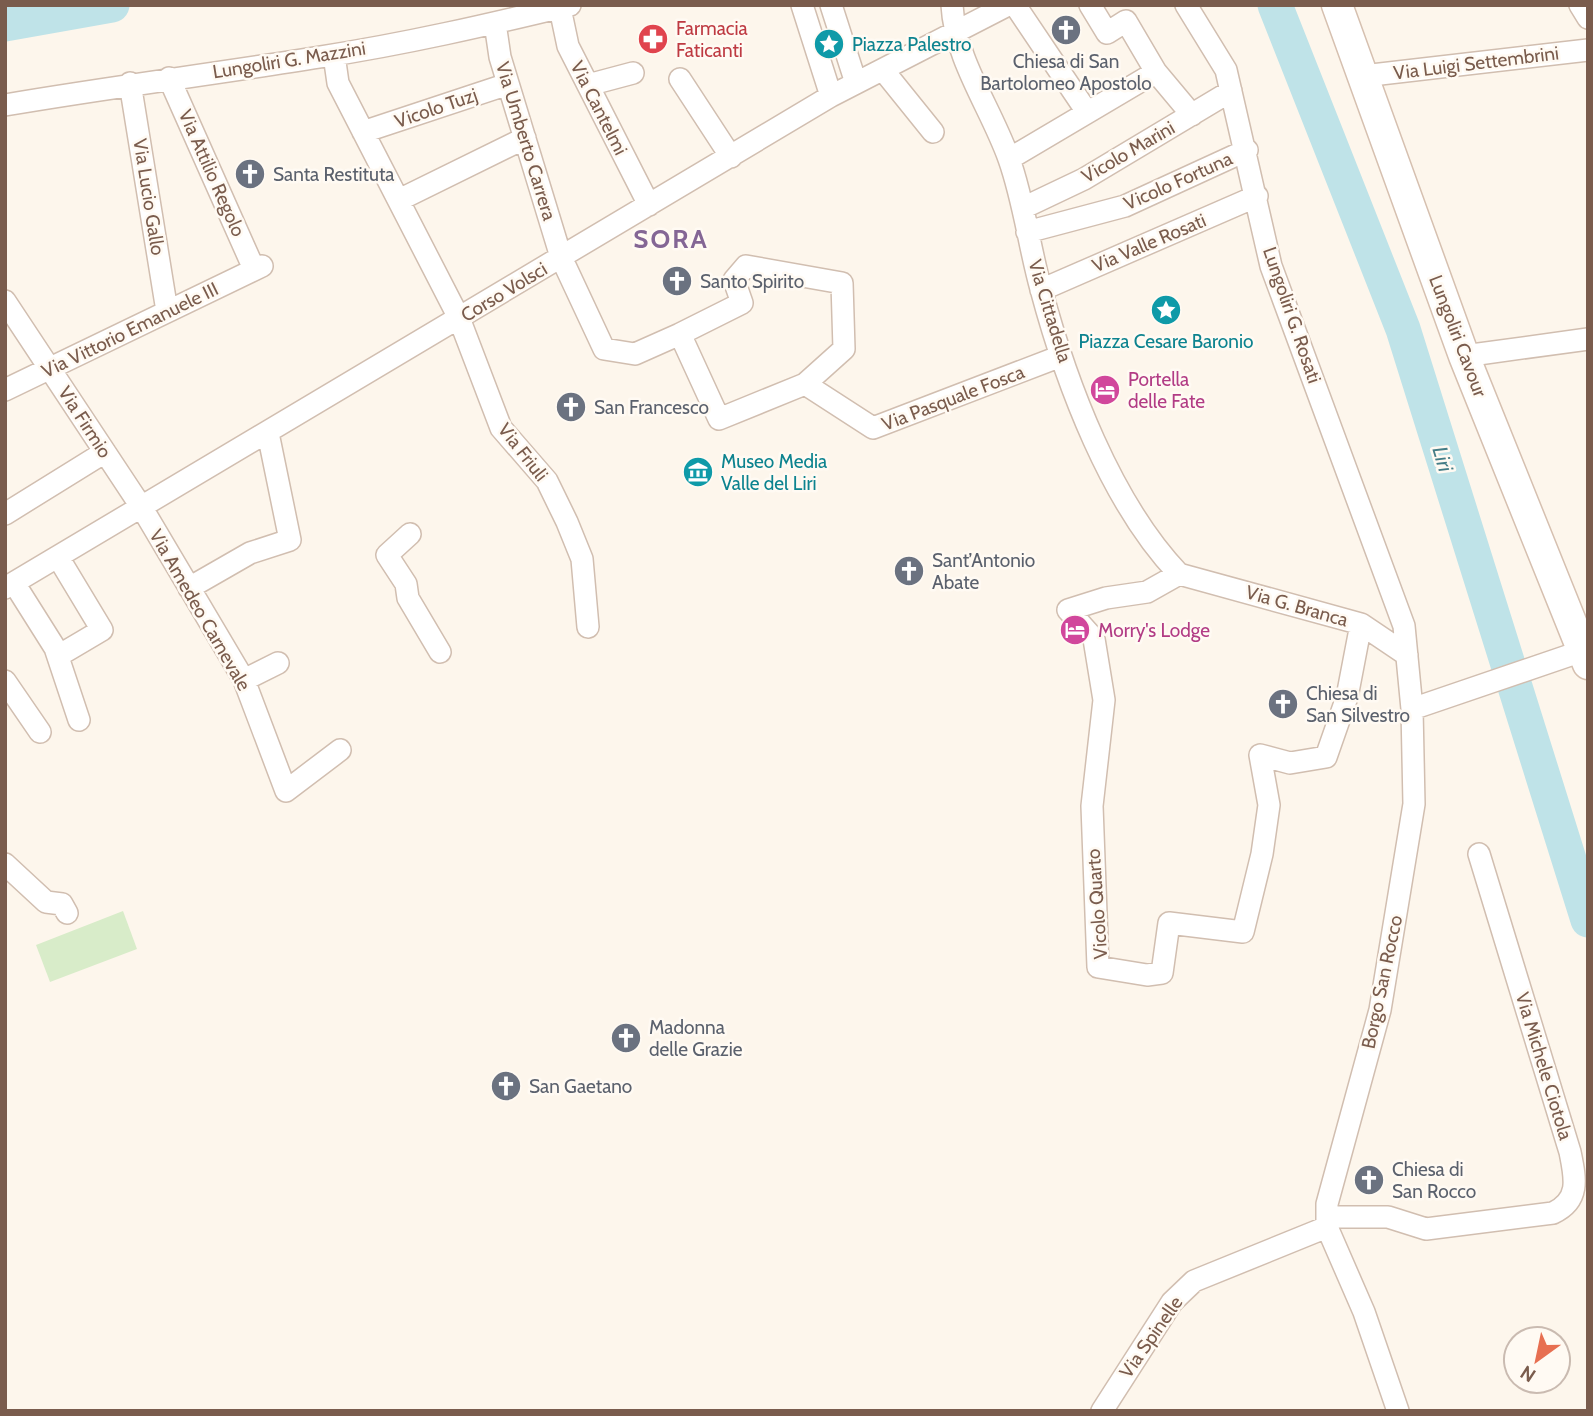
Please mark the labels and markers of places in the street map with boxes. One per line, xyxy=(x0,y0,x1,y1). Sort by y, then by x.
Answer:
church icon: Chiesa di San Bartolomeo Apostolo xyxy=(1049,13,1083,47)
place label: Farmacia Faticanti xyxy=(676,17,748,62)
pharmacy icon: Farmacia Faticanti xyxy=(636,22,670,56)
place icon: Piazza Palestro xyxy=(812,27,846,61)
place label: Piazza Palestro xyxy=(852,33,972,56)
place label: Chiesa di San Bartolomeo Apostolo xyxy=(980,50,1152,95)
church icon: Santa Restituta xyxy=(233,157,267,191)
place label: Santa Restituta xyxy=(273,163,395,186)
church icon: Santo Spirito xyxy=(660,264,694,298)
place label: Santo Spirito xyxy=(700,270,804,293)
place icon: Piazza Cesare Baronio xyxy=(1149,293,1183,327)
place label: Piazza Cesare Baronio xyxy=(1079,330,1253,353)
place label: Portella delle Fate xyxy=(1128,368,1205,413)
hotel icon: Portella delle Fate xyxy=(1088,373,1122,407)
church icon: San Francesco xyxy=(554,390,588,424)
place label: San Francesco xyxy=(594,396,709,419)
place label: Museo Media Valle del Liri xyxy=(721,450,827,495)
museum icon: Museo Media Valle del Liri xyxy=(681,455,715,489)
place label: Sant’Antonio Abate xyxy=(932,549,1035,594)
church icon: Sant’Antonio Abate xyxy=(892,554,926,588)
hotel icon: Morry's Lodge xyxy=(1058,613,1092,647)
place label: Morry's Lodge xyxy=(1098,619,1210,642)
place label: Chiesa di San Silvestro xyxy=(1306,682,1410,727)
church icon: Chiesa di San Silvestro xyxy=(1266,687,1300,721)
place label: Madonna delle Grazie xyxy=(649,1016,743,1061)
church icon: Madonna delle Grazie xyxy=(609,1021,643,1055)
church icon: San Gaetano xyxy=(489,1069,523,1103)
place label: San Gaetano xyxy=(529,1075,632,1098)
place label: Chiesa di San Rocco xyxy=(1392,1158,1476,1203)
church icon: Chiesa di San Rocco xyxy=(1352,1163,1386,1197)

